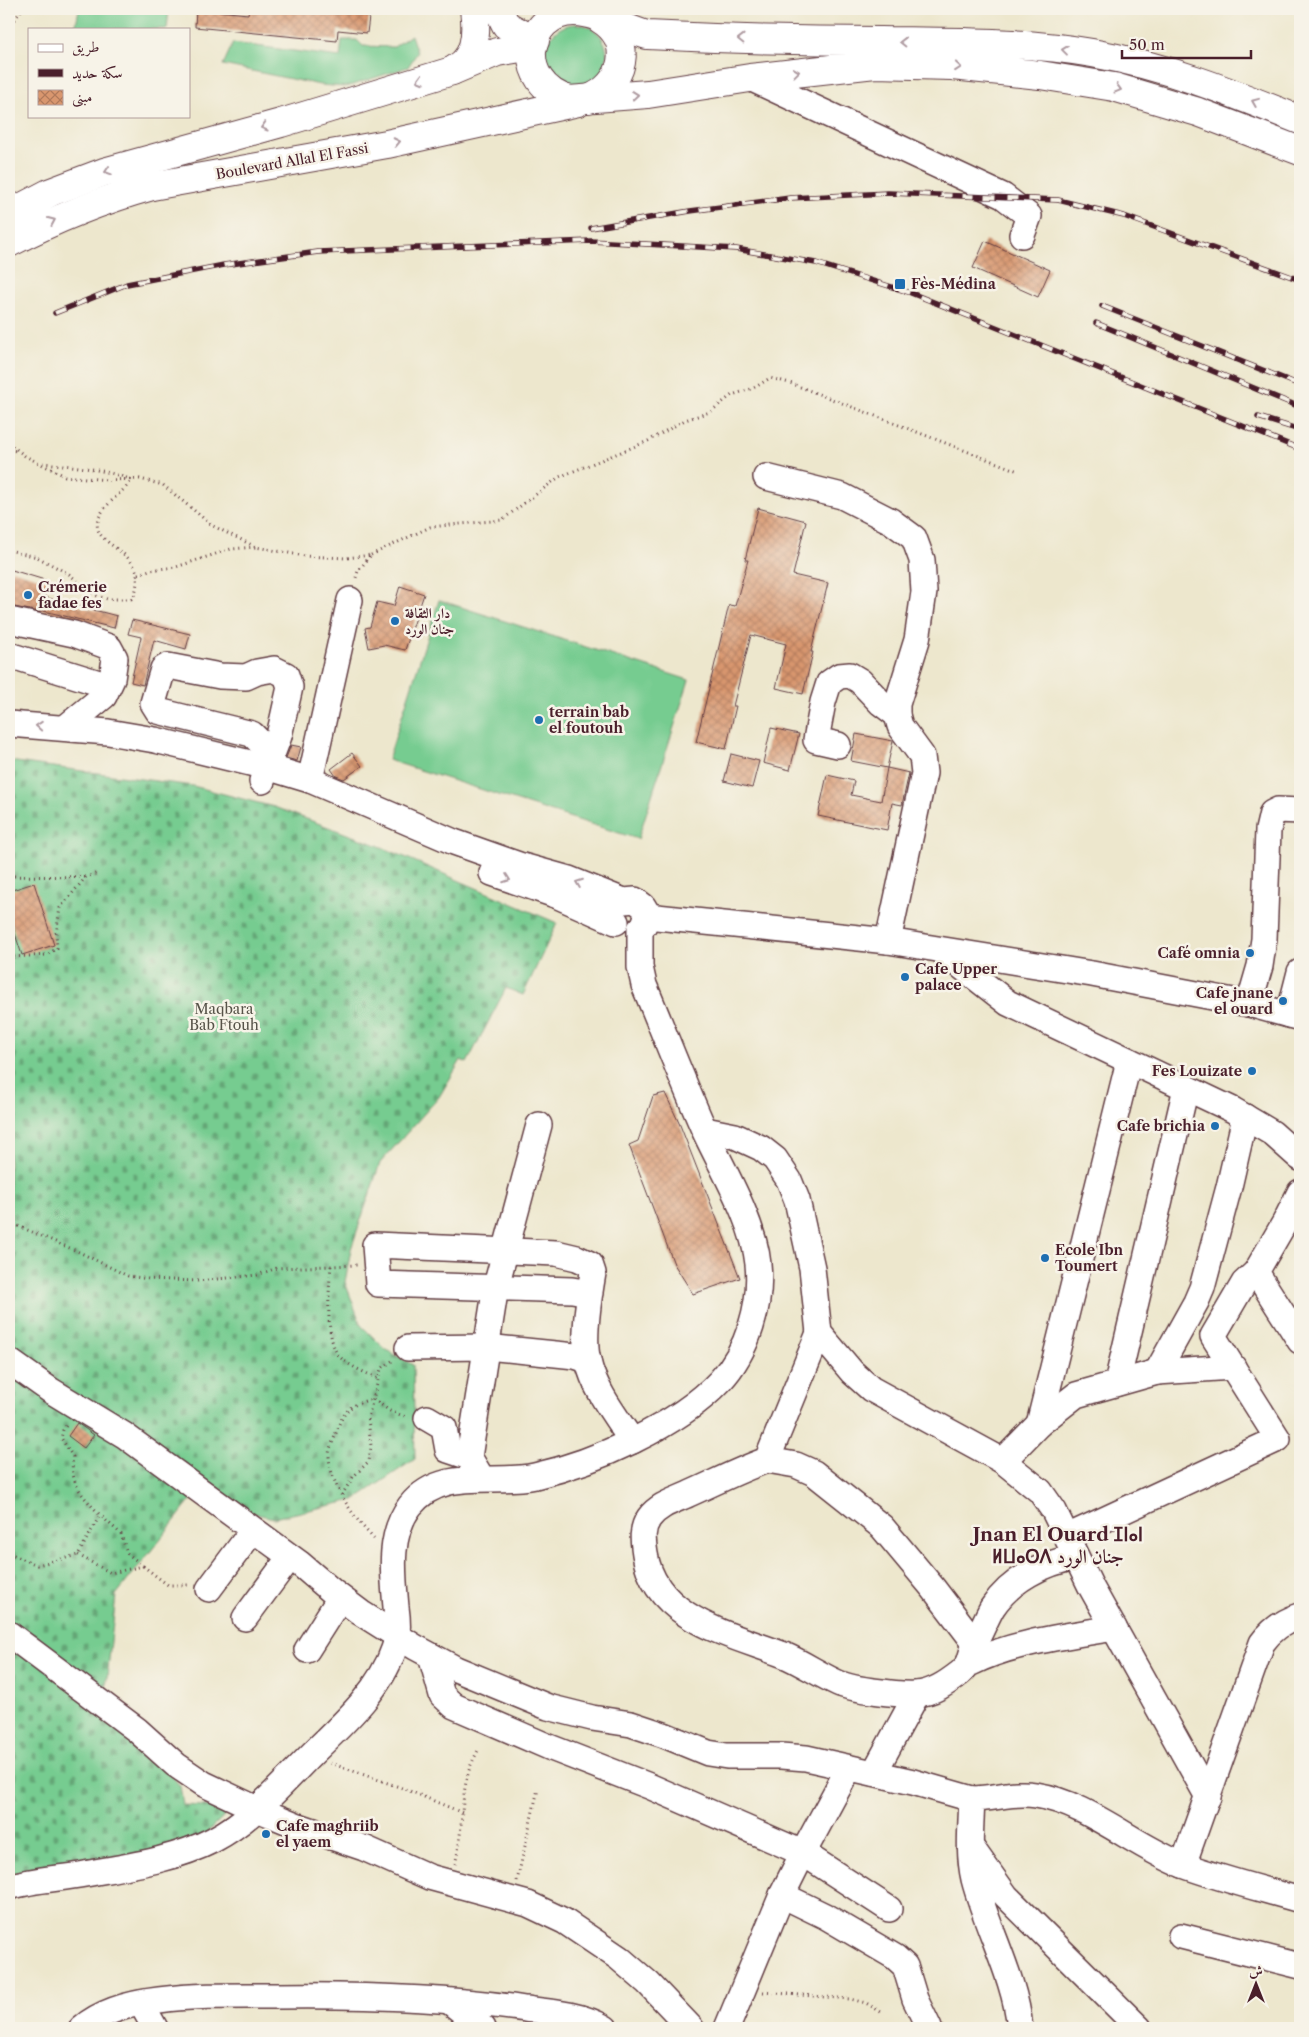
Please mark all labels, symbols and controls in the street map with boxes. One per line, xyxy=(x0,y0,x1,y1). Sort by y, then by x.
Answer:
legend xyxy=(28,28,190,118)
scale bar xyxy=(1122,28,1250,60)
one-way arrow xyxy=(736,34,744,44)
text: 50 m xyxy=(1129,35,1165,54)
one-way arrow xyxy=(899,36,907,47)
text: طريق xyxy=(72,37,99,57)
one-way arrow xyxy=(1061,45,1069,56)
one-way arrow xyxy=(954,61,962,72)
text: سكة حديد xyxy=(72,63,122,82)
one-way arrow xyxy=(792,67,800,78)
one-way arrow xyxy=(416,74,424,84)
one-way arrow xyxy=(1114,83,1123,94)
text: مبنى xyxy=(72,87,92,108)
one-way arrow xyxy=(631,90,639,101)
one-way arrow xyxy=(1251,98,1260,108)
one-way arrow xyxy=(260,121,269,132)
one-way arrow xyxy=(393,137,402,148)
street label: Boulevard Allal El Fassi xyxy=(214,139,370,183)
one-way arrow xyxy=(104,165,113,175)
one-way arrow xyxy=(47,217,56,228)
place label: Fès-Médina xyxy=(911,275,997,293)
marker: Fès-Médina xyxy=(893,277,907,291)
place label: Crémerie fadae fes xyxy=(38,578,107,612)
marker: Crémerie fadae fes xyxy=(22,589,34,601)
place label: دار الثقافة جنان الورد xyxy=(405,604,455,638)
marker: دار الثقافة جنان الورد xyxy=(389,615,401,627)
place label: terrain bab el foutouh xyxy=(549,703,629,737)
marker: terrain bab el foutouh xyxy=(533,714,545,726)
one-way arrow xyxy=(35,721,43,732)
one-way arrow xyxy=(502,873,511,883)
one-way arrow xyxy=(575,879,584,889)
place label: Café omnia xyxy=(1158,944,1241,962)
marker: Café omnia xyxy=(1244,947,1256,959)
place label: Cafe Upper palace xyxy=(915,960,997,994)
marker: Cafe Upper palace xyxy=(899,971,911,983)
place label: Cafe jnane el ouard xyxy=(1196,984,1274,1018)
marker: Cafe jnane el ouard xyxy=(1277,995,1289,1007)
park label: Maqbara Bab Ftouh xyxy=(189,1000,259,1034)
place label: Fes Louizate xyxy=(1152,1062,1242,1080)
marker: Fes Louizate xyxy=(1246,1065,1258,1077)
place label: Cafe brichia xyxy=(1117,1117,1206,1135)
marker: Cafe brichia xyxy=(1209,1120,1221,1132)
place label: Ecole Ibn Toumert xyxy=(1055,1241,1124,1275)
marker: Ecole Ibn Toumert xyxy=(1039,1252,1051,1264)
district label: Jnan El Ouard ⵊⵏⴰⵏ ⵍⵡⴰⵔⴷ جنان الورد xyxy=(970,1523,1143,1569)
place label: Cafe maghriib el yaem xyxy=(276,1817,379,1851)
marker: Cafe maghriib el yaem xyxy=(260,1828,272,1840)
north arrow xyxy=(1232,1960,1282,2010)
text: ش xyxy=(1249,1962,1263,1980)

